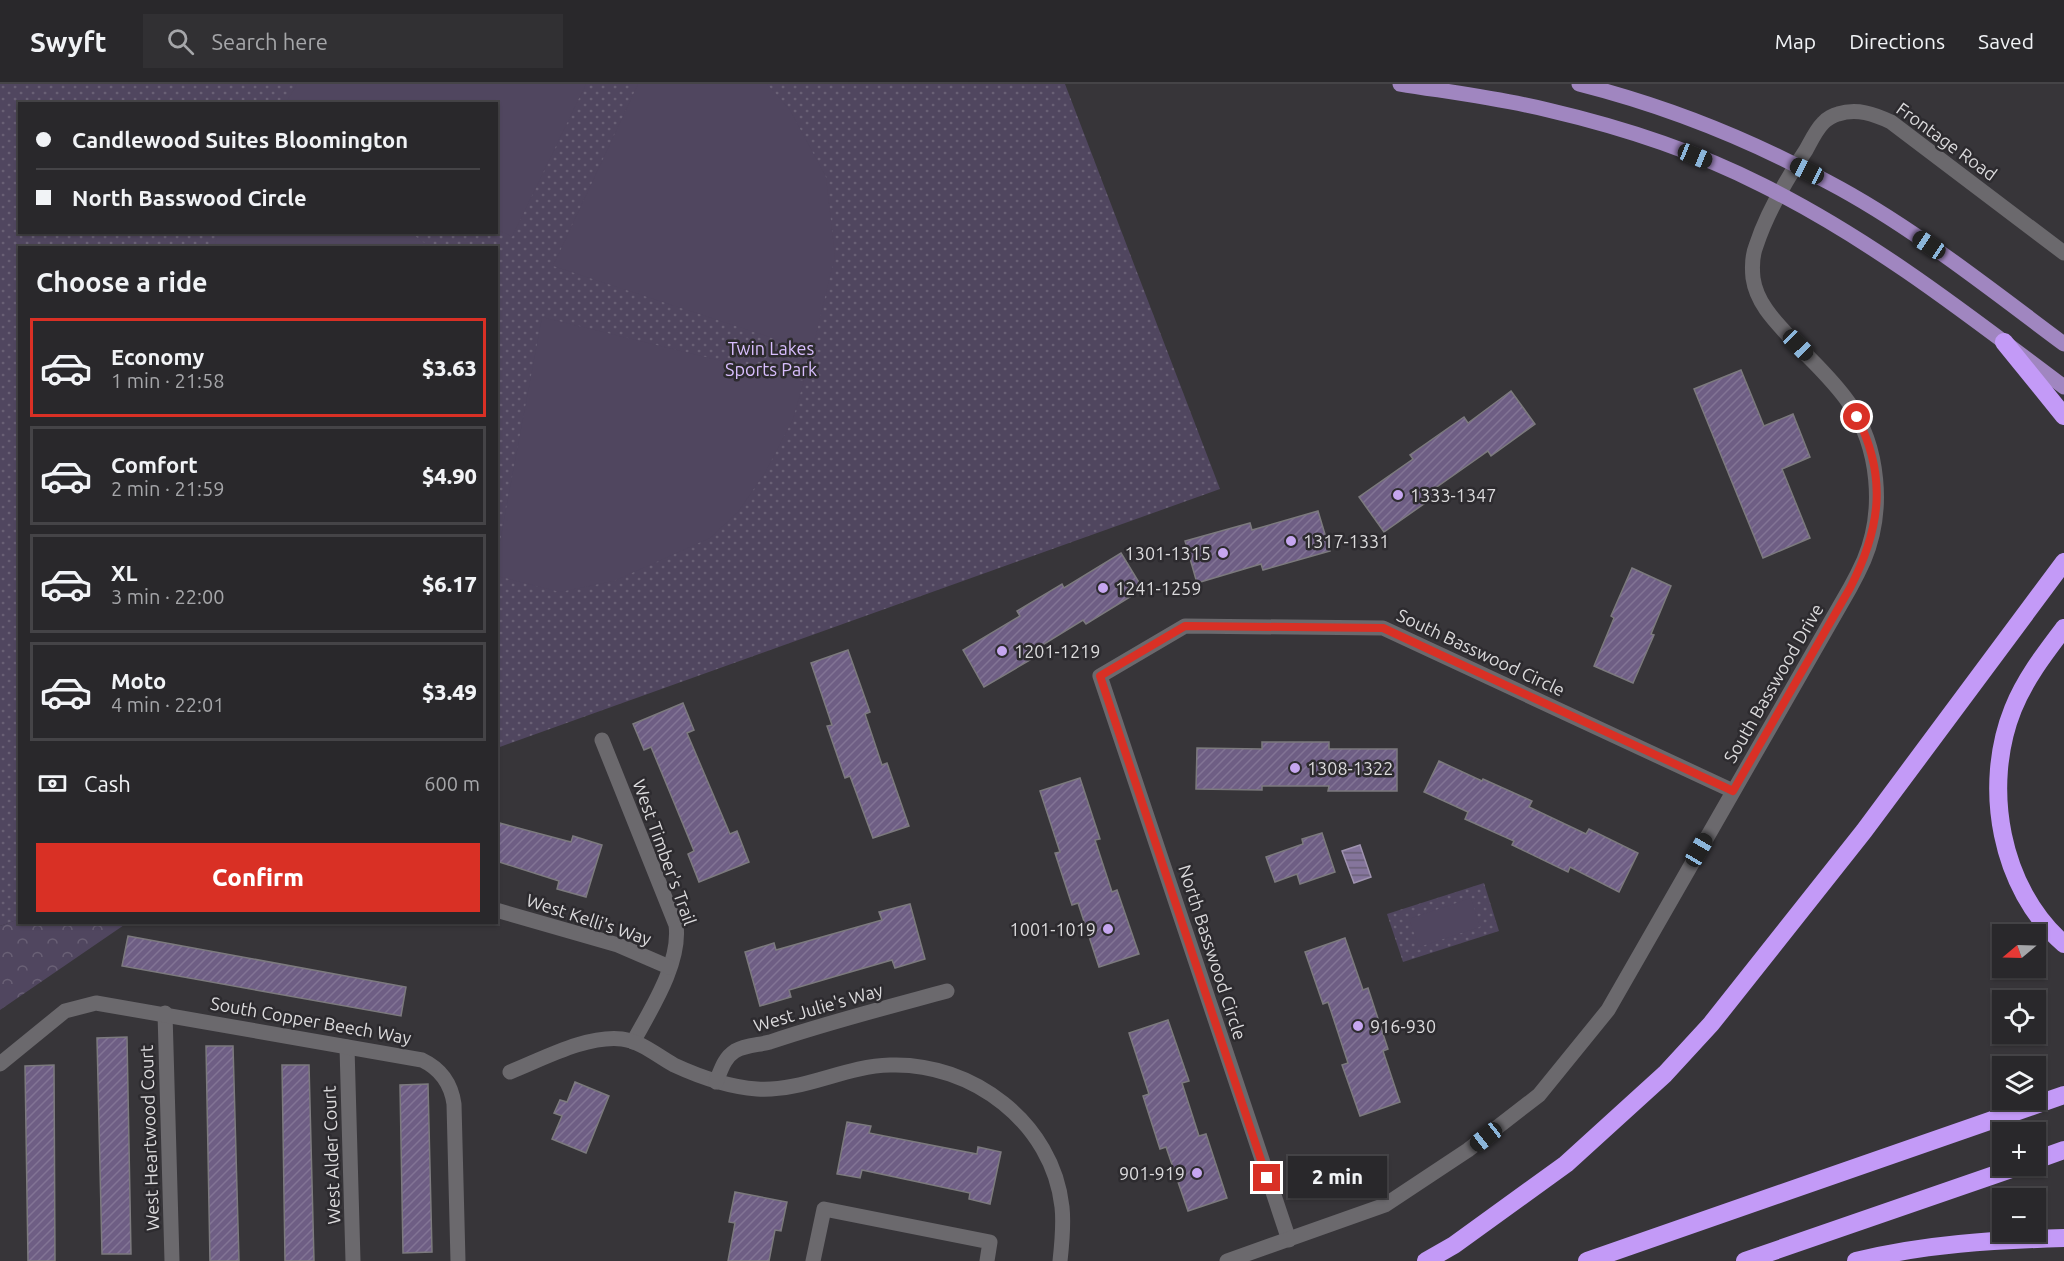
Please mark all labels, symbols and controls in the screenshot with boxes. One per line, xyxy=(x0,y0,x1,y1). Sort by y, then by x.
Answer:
search box xyxy=(143,14,563,68)
icon: search xyxy=(164,25,197,58)
text: Swyft xyxy=(30,26,107,57)
text: Search here xyxy=(212,29,328,54)
text: Map xyxy=(1775,29,1816,53)
text: Directions xyxy=(1849,29,1945,53)
text: Saved xyxy=(1978,29,2034,53)
street label: Frontage Road xyxy=(1893,98,2001,184)
text: Candlewood Suites Bloomington xyxy=(72,127,408,152)
car xyxy=(1675,141,1715,171)
car xyxy=(1787,155,1827,187)
text: North Basswood Circle xyxy=(72,185,307,210)
car xyxy=(1909,227,1949,263)
text: Choose a ride xyxy=(36,267,208,297)
car xyxy=(1779,326,1817,364)
park label: Twin Lakes Sports Park xyxy=(725,338,817,379)
icon: car xyxy=(39,341,93,395)
text: Economy xyxy=(111,344,204,369)
text: $3.63 xyxy=(422,355,477,380)
text: 1 min · 21:58 xyxy=(111,369,225,392)
route start xyxy=(1843,403,1870,430)
icon: car xyxy=(39,449,93,503)
text: Comfort xyxy=(111,452,198,477)
text: $4.90 xyxy=(422,463,477,488)
text: 2 min · 21:59 xyxy=(111,477,225,500)
place label: 1333-1347 xyxy=(1410,485,1496,505)
marker: 1333-1347 xyxy=(1391,488,1405,502)
place label: 1317-1331 xyxy=(1303,531,1389,551)
marker: 1317-1331 xyxy=(1284,534,1298,548)
place label: 1301-1315 xyxy=(1125,543,1211,563)
marker: 1301-1315 xyxy=(1216,546,1230,560)
icon: car xyxy=(39,557,93,611)
text: XL xyxy=(111,560,138,585)
text: $6.17 xyxy=(422,571,477,596)
place label: 1241-1259 xyxy=(1115,578,1201,598)
marker: 1241-1259 xyxy=(1096,581,1110,595)
text: 3 min · 22:00 xyxy=(111,585,225,608)
street label: South Basswood Drive xyxy=(1719,600,1827,766)
street label: South Basswood Circle xyxy=(1394,604,1568,700)
place label: 1201-1219 xyxy=(1014,641,1100,661)
marker: 1201-1219 xyxy=(995,644,1009,658)
icon: car xyxy=(39,665,93,719)
text: Moto xyxy=(111,668,166,693)
text: $3.49 xyxy=(422,679,477,704)
text: 4 min · 22:01 xyxy=(111,693,225,716)
place label: 1308-1322 xyxy=(1307,758,1393,778)
marker: 1308-1322 xyxy=(1288,761,1302,775)
icon: cash xyxy=(36,767,69,800)
text: Cash xyxy=(84,771,131,796)
text: 600 m xyxy=(424,772,480,795)
street label: West Timber's Trail xyxy=(629,776,701,928)
car xyxy=(1682,830,1716,870)
button: Confirm xyxy=(36,843,480,912)
street label: North Basswood Circle xyxy=(1175,862,1251,1042)
street label: West Kelli's Way xyxy=(524,889,654,949)
place label: 1001-1019 xyxy=(1010,919,1096,939)
marker: 1001-1019 xyxy=(1101,922,1115,936)
north arrow xyxy=(1992,924,2046,978)
map controls xyxy=(1992,924,2046,1242)
street label: West Julie's Way xyxy=(751,979,885,1035)
button: locate xyxy=(1992,990,2046,1044)
street label: South Copper Beech Way xyxy=(209,992,413,1048)
place label: 916-930 xyxy=(1370,1016,1436,1036)
marker: 916-930 xyxy=(1351,1019,1365,1033)
street label: West Heartwood Court xyxy=(136,1045,162,1231)
button: layers xyxy=(1992,1056,2046,1110)
street label: West Alder Court xyxy=(319,1085,343,1225)
car xyxy=(1466,1119,1506,1155)
button: + xyxy=(1992,1122,2046,1176)
callout: 2 min xyxy=(1288,1157,1387,1199)
place label: 901-919 xyxy=(1119,1163,1185,1183)
route end xyxy=(1253,1164,1280,1191)
text: 2 min xyxy=(1312,1165,1363,1188)
marker: 901-919 xyxy=(1190,1166,1204,1180)
button: − xyxy=(1992,1188,2046,1242)

